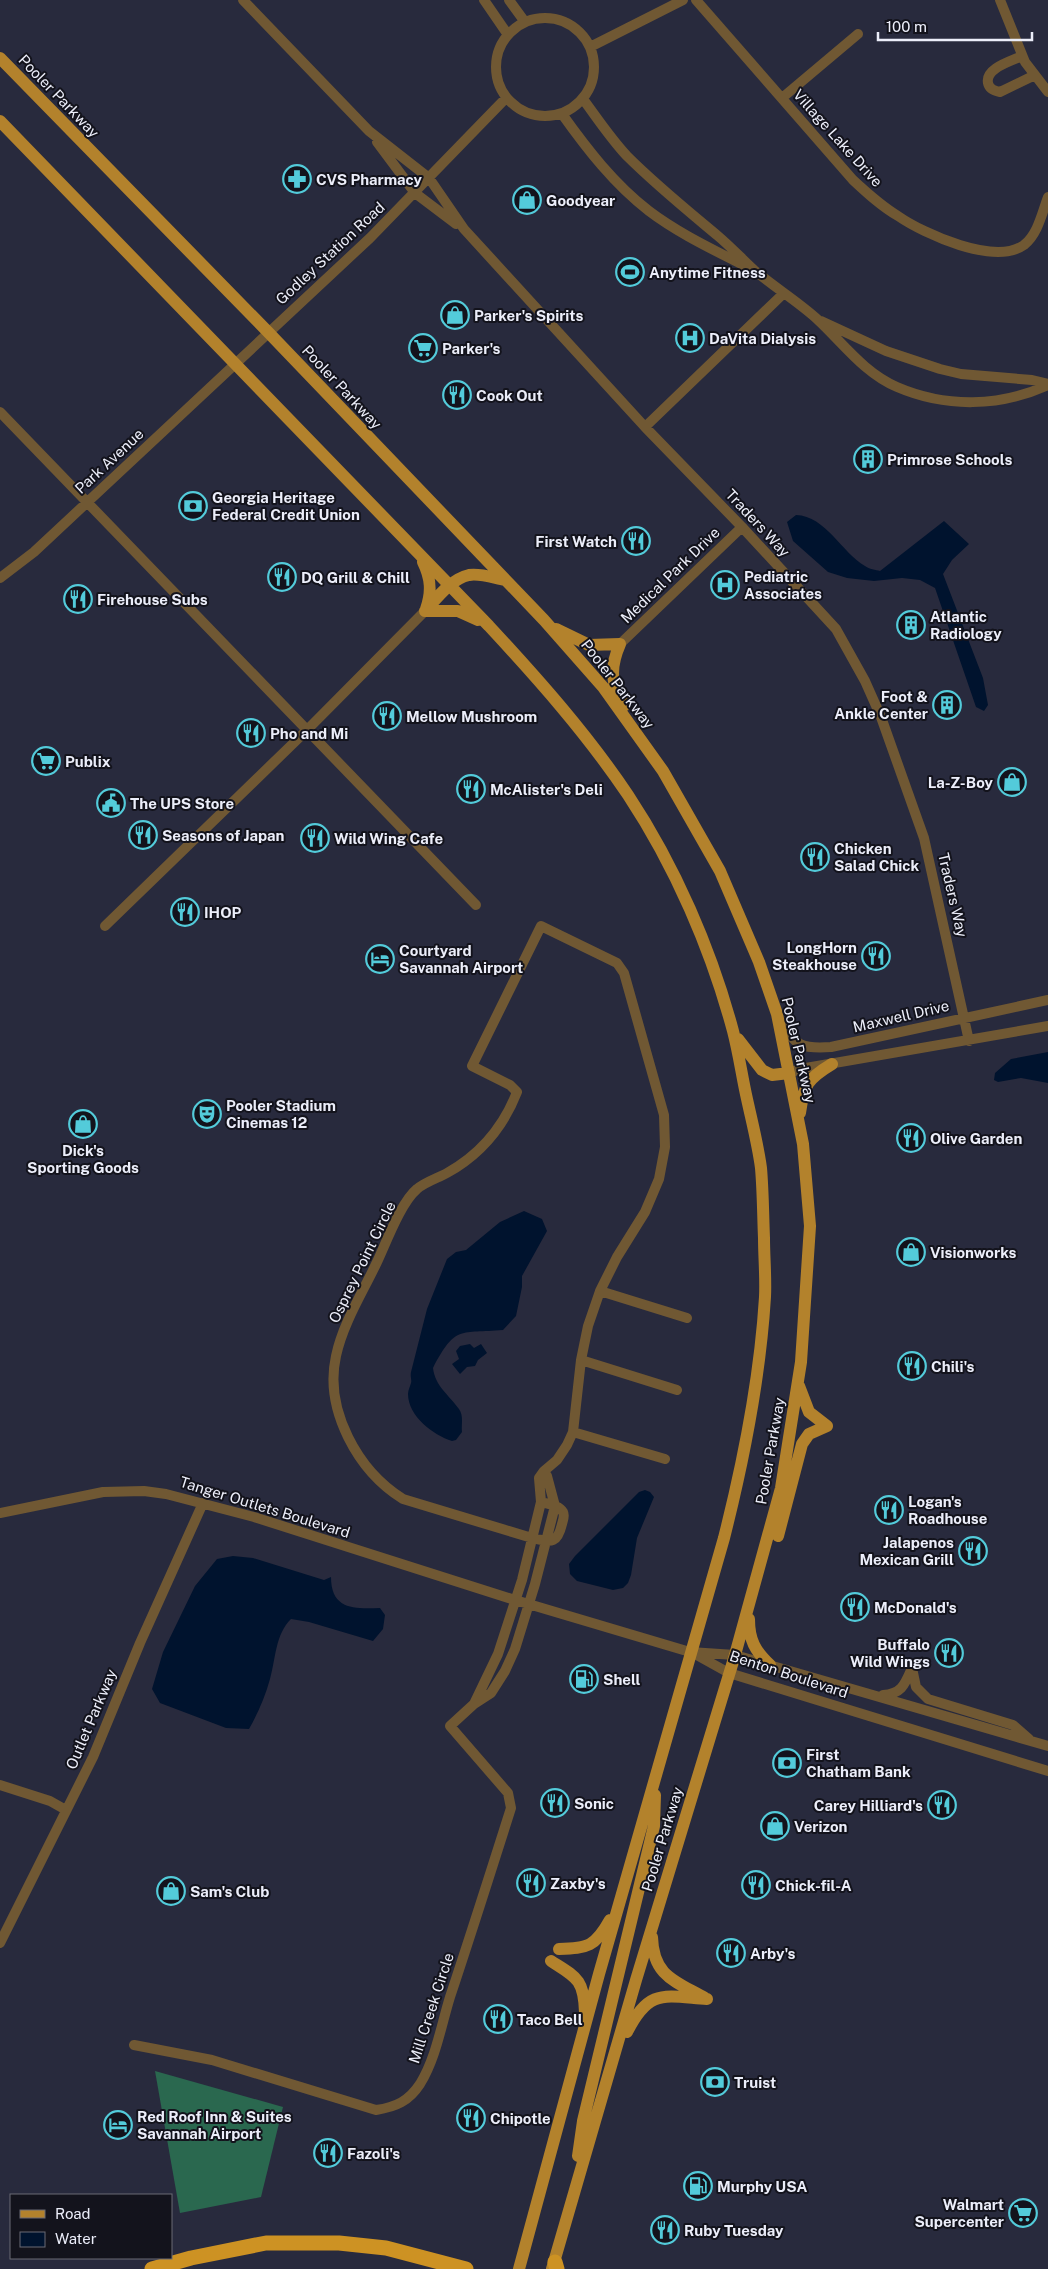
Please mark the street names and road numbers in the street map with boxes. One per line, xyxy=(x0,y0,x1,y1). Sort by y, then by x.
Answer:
street label: Pooler Parkway xyxy=(15,51,103,141)
street label: Village Lake Drive xyxy=(790,86,886,190)
street label: Godley Station Road xyxy=(272,198,388,308)
street label: Pooler Parkway xyxy=(299,342,385,432)
street label: Park Avenue xyxy=(71,425,147,497)
street label: Traders Way xyxy=(722,486,794,560)
street label: Medical Park Drive xyxy=(617,524,723,626)
street label: Pooler Parkway xyxy=(578,636,658,732)
street label: Traders Way xyxy=(935,851,971,939)
street label: Pooler Parkway xyxy=(779,995,819,1105)
street label: Maxwell Drive xyxy=(851,997,951,1035)
street label: Osprey Point Circle xyxy=(325,1198,399,1326)
street label: Pooler Parkway xyxy=(752,1396,788,1506)
street label: Tanger Outlets Boulevard xyxy=(178,1473,352,1541)
street label: Benton Boulevard xyxy=(728,1647,850,1701)
street label: Outlet Parkway xyxy=(62,1666,120,1772)
street label: Pooler Parkway xyxy=(638,1785,686,1893)
street label: Mill Creek Circle xyxy=(405,1951,457,2065)

